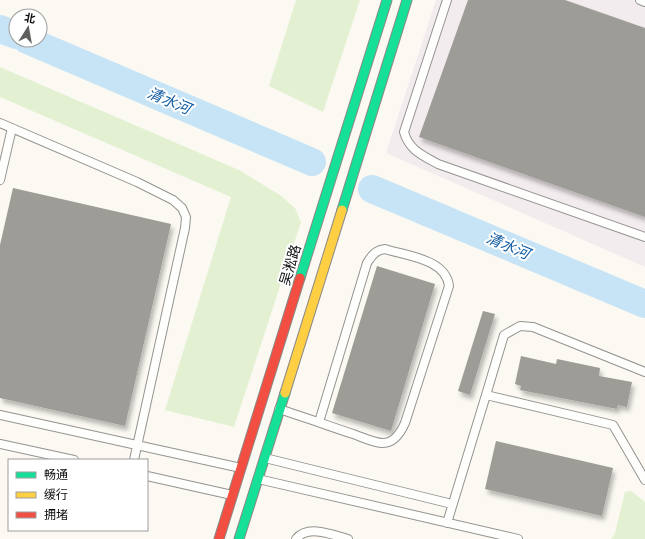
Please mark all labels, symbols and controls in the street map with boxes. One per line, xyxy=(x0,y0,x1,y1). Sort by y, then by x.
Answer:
north arrow xyxy=(8,8,48,48)
text: 北 xyxy=(23,8,37,26)
water label: 清水河 xyxy=(144,80,198,120)
water label: 清水河 xyxy=(483,225,537,265)
street label: 吴淞路 xyxy=(273,242,305,288)
legend xyxy=(8,459,148,531)
text: 畅通 xyxy=(44,465,68,483)
text: 缓行 xyxy=(44,485,68,503)
text: 拥堵 xyxy=(44,505,68,523)

